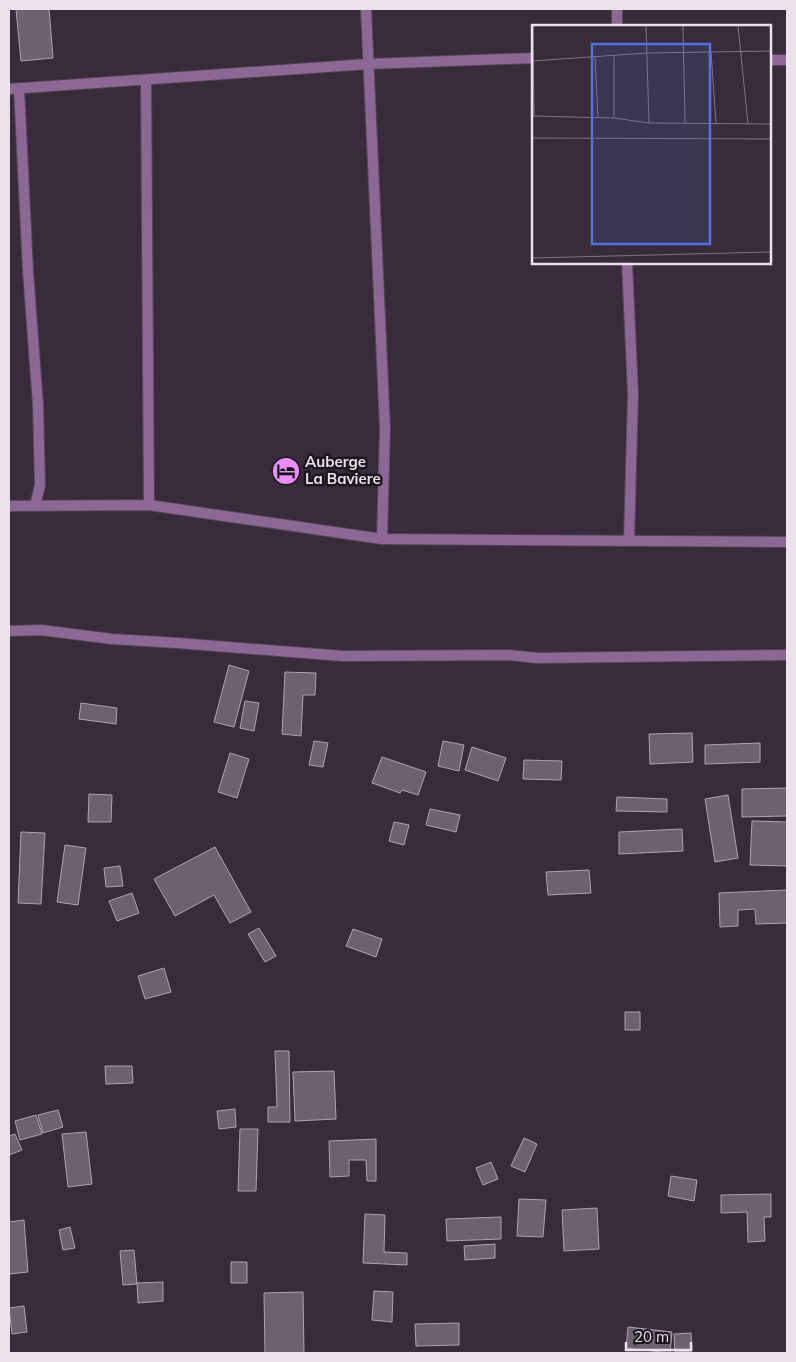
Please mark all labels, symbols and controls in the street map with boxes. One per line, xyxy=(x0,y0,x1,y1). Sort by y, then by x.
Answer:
inset map xyxy=(532,25,771,264)
place label: Auberge La Baviere xyxy=(305,452,381,488)
hotel icon: Auberge La Baviere xyxy=(271,456,301,486)
scale bar xyxy=(626,1320,691,1352)
text: 20 m xyxy=(634,1327,669,1346)

